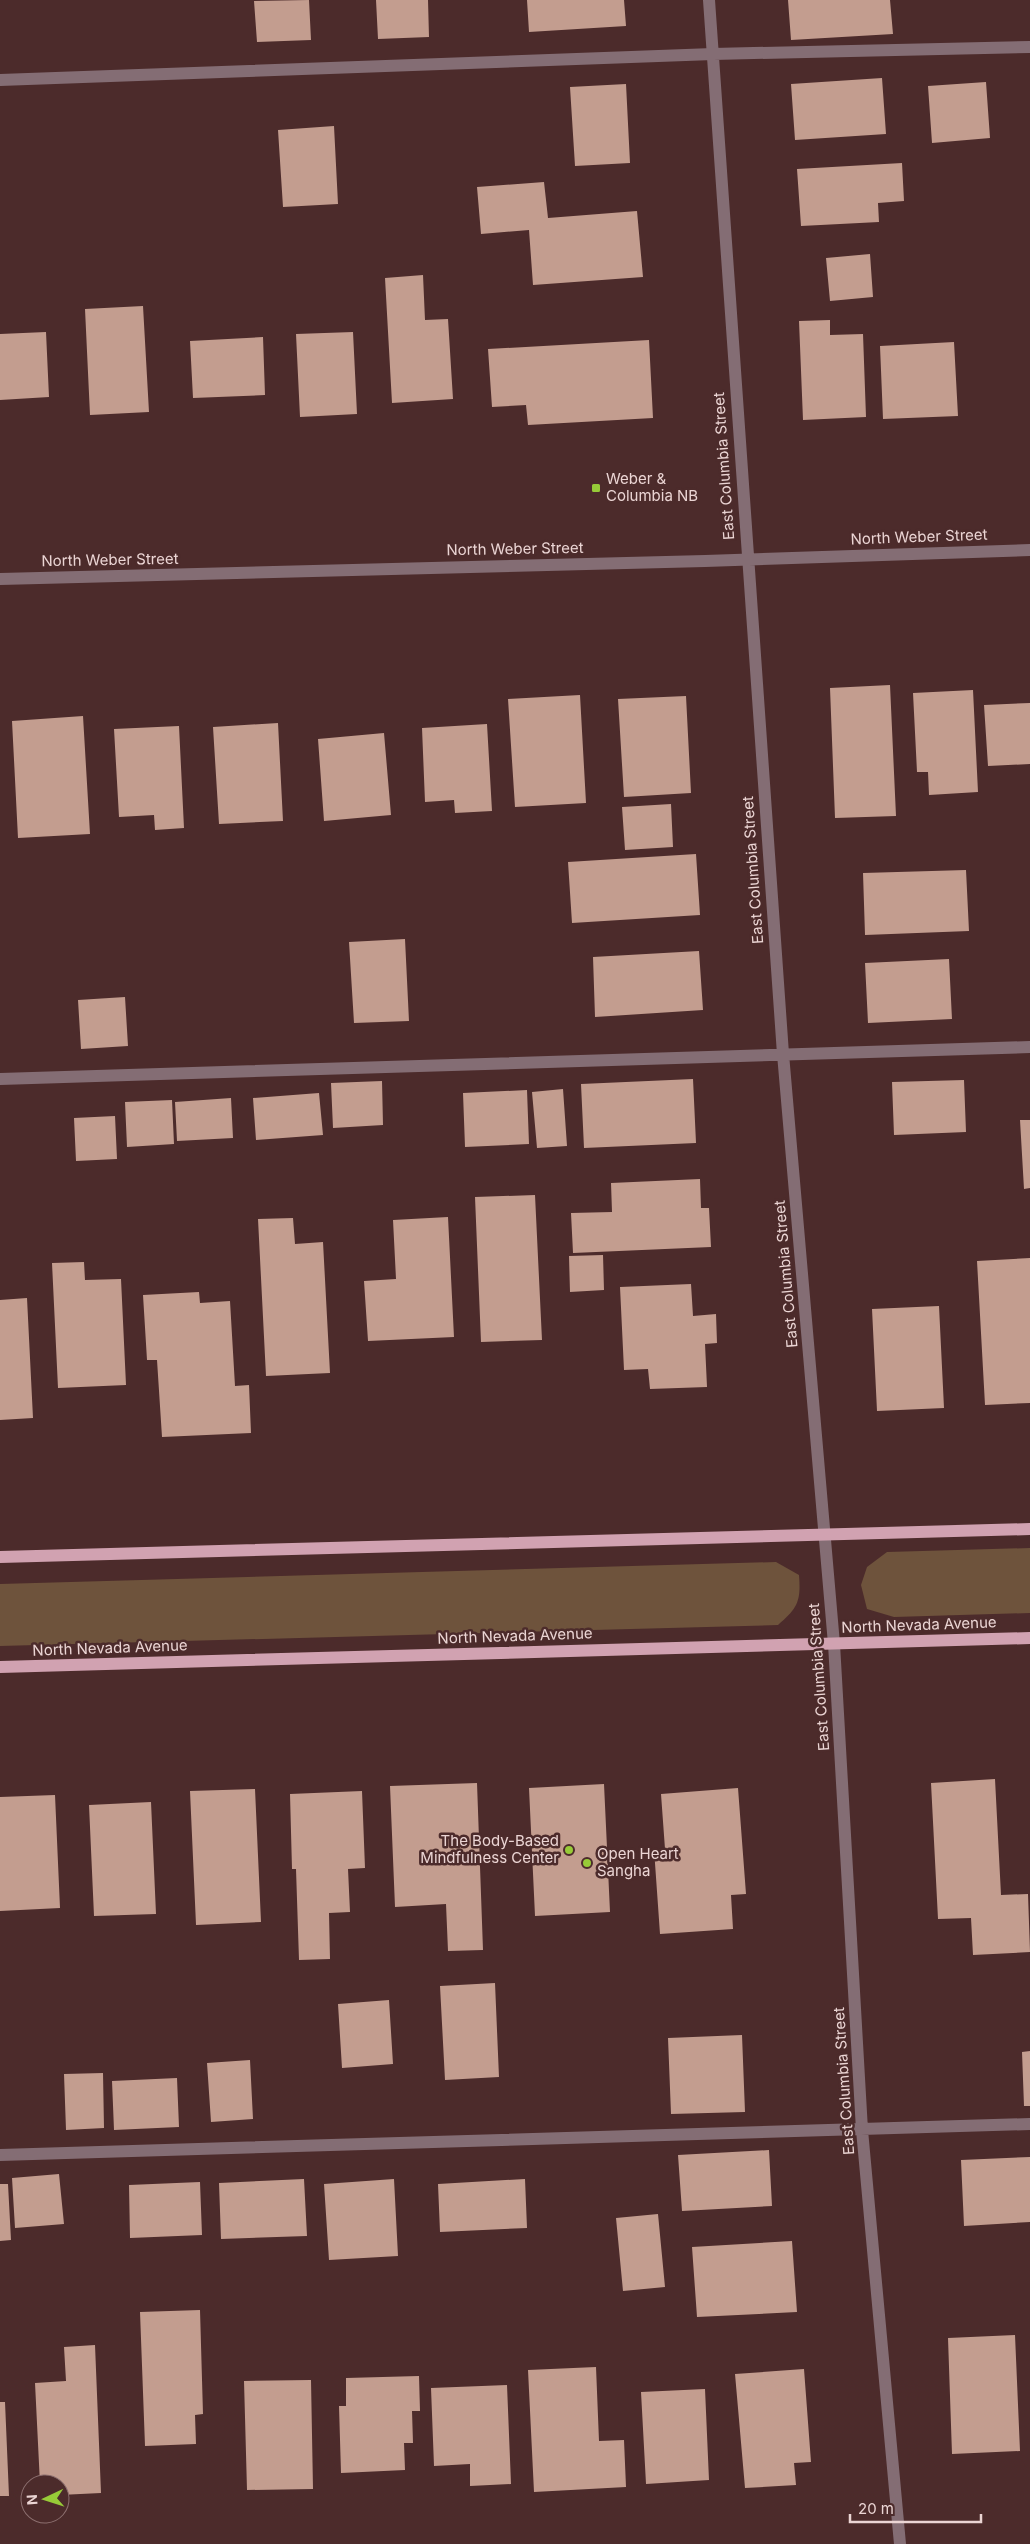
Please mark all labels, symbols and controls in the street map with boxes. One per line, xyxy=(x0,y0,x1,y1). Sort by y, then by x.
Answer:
street label: East Columbia Street xyxy=(709,392,738,540)
place label: Weber & Columbia NB xyxy=(606,469,698,505)
marker: Weber & Columbia NB xyxy=(590,482,602,494)
street label: North Weber Street xyxy=(850,525,988,548)
street label: North Weber Street xyxy=(446,538,584,559)
street label: North Weber Street xyxy=(41,549,179,570)
street label: East Columbia Street xyxy=(738,796,767,944)
street label: East Columbia Street xyxy=(770,1199,801,1349)
street label: East Columbia Street xyxy=(804,1603,833,1751)
street label: North Nevada Avenue xyxy=(841,1612,997,1637)
street label: North Nevada Avenue xyxy=(437,1623,593,1648)
street label: North Nevada Avenue xyxy=(32,1635,188,1660)
place label: The Body-Based Mindfulness Center xyxy=(420,1831,559,1867)
marker: The Body-Based Mindfulness Center xyxy=(563,1844,575,1856)
place label: Open Heart Sangha xyxy=(597,1844,679,1880)
marker: Open Heart Sangha xyxy=(581,1857,593,1869)
street label: East Columbia Street xyxy=(829,2007,858,2155)
north arrow xyxy=(20,2474,70,2524)
scale bar xyxy=(850,2492,981,2524)
text: N xyxy=(23,2494,40,2506)
text: 20 m xyxy=(858,2499,894,2518)

